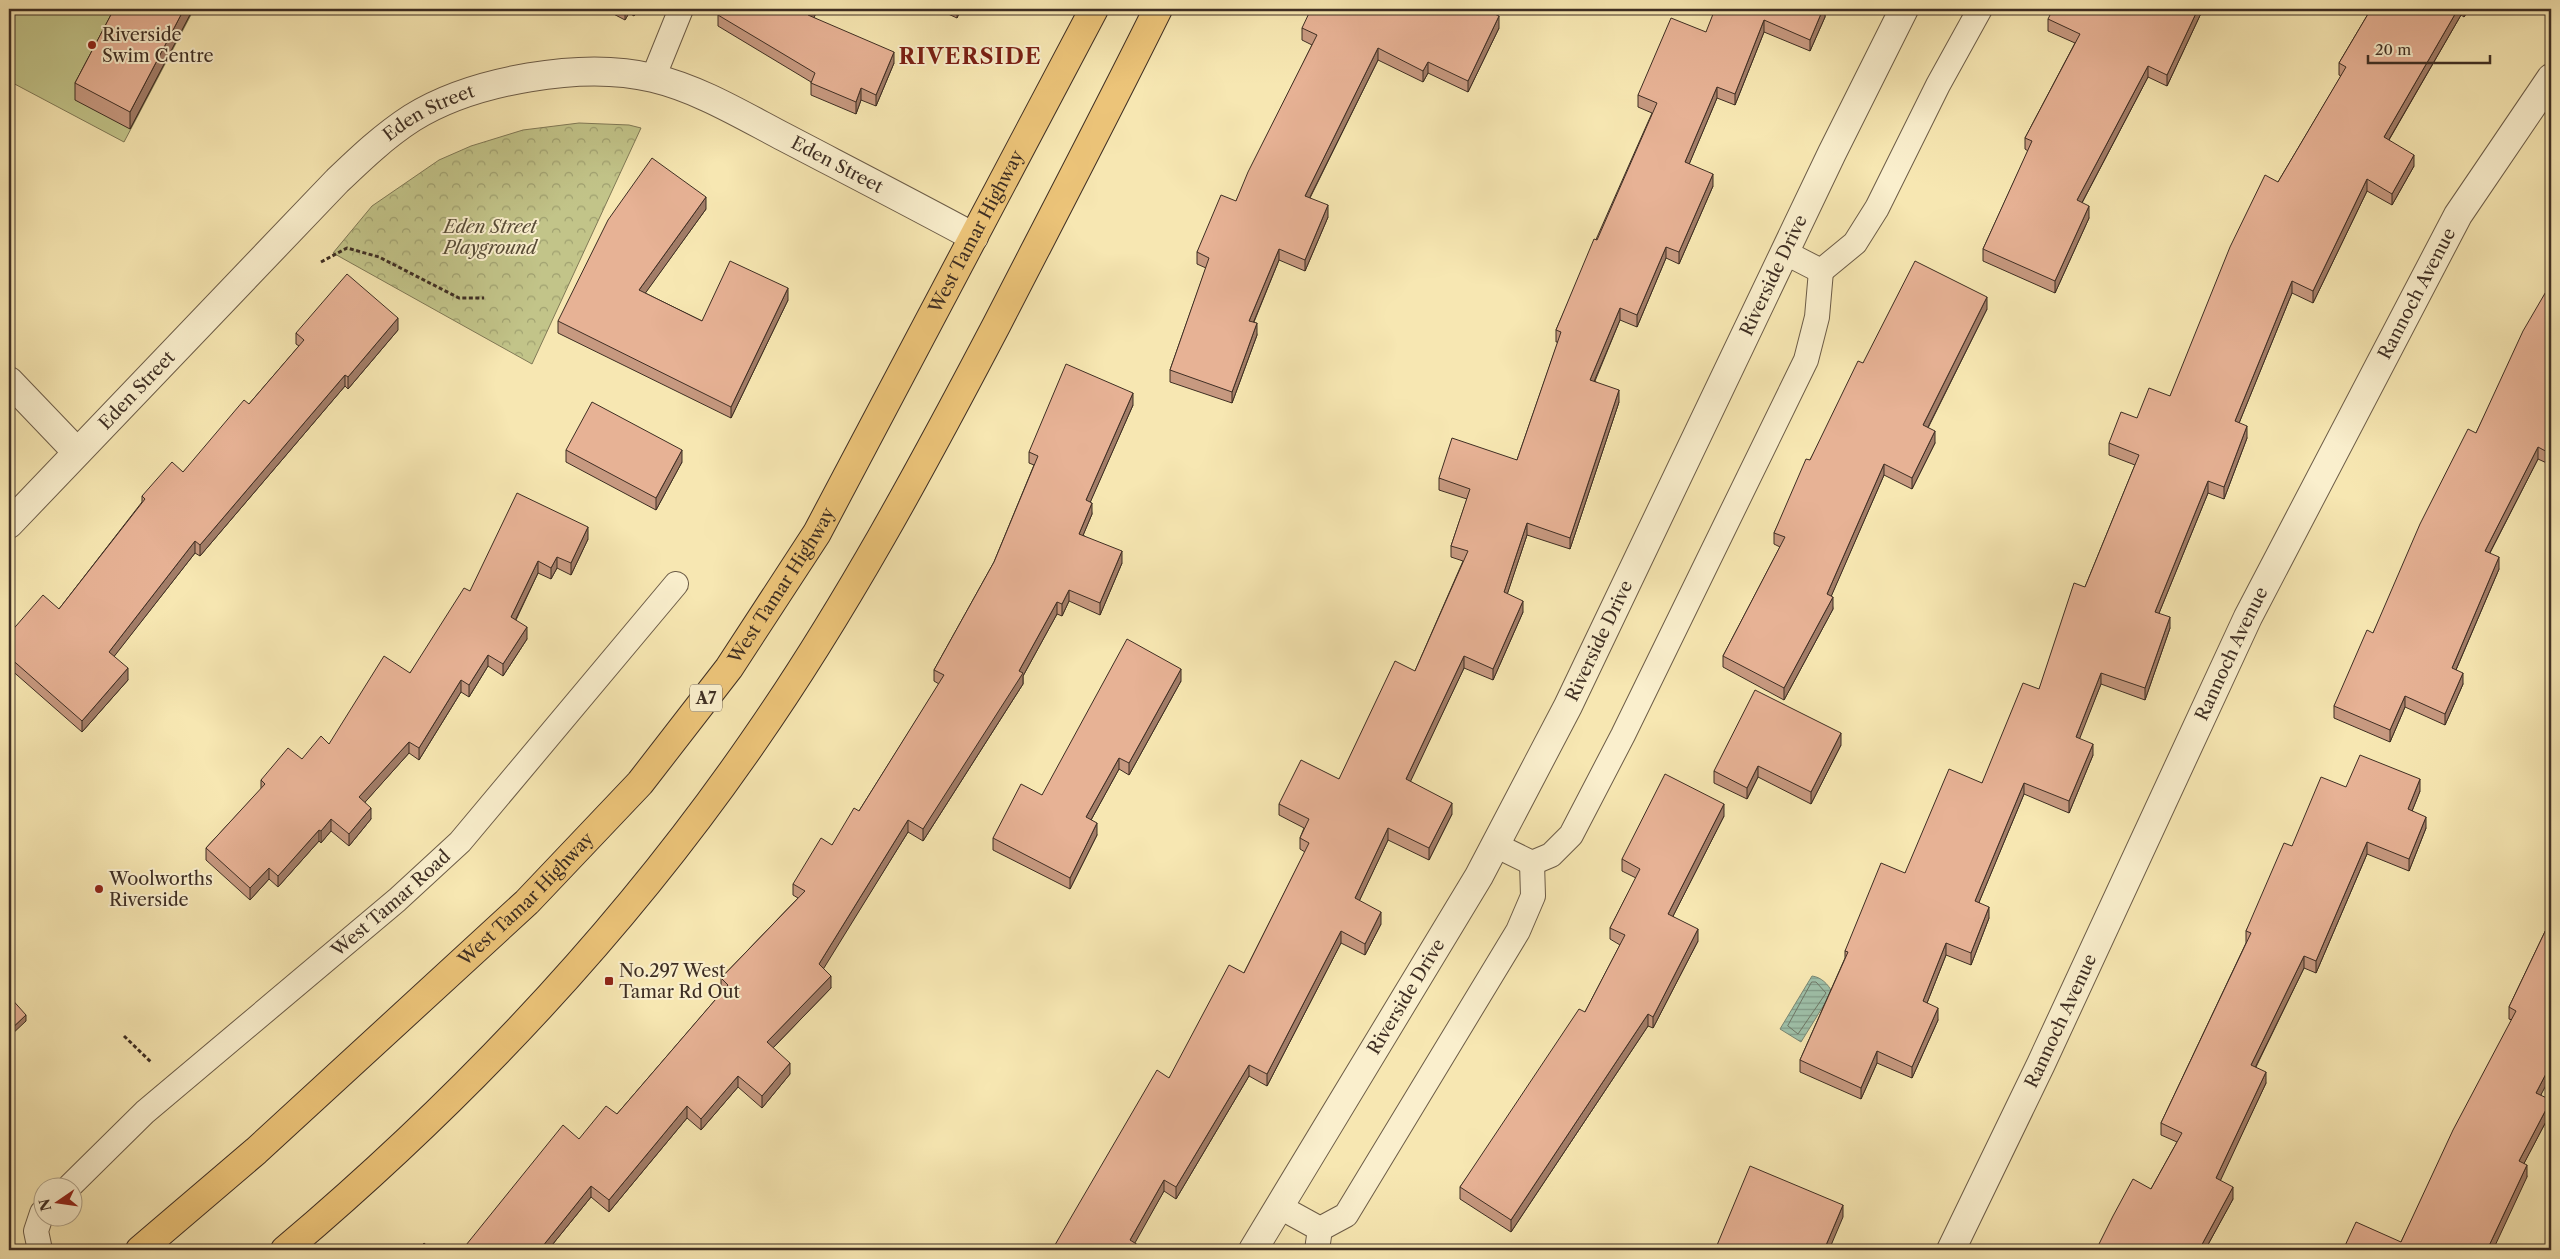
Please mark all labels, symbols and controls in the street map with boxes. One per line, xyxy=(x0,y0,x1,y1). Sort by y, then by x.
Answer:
place label: Riverside Swim Centre xyxy=(102,24,214,67)
scale bar xyxy=(2368,32,2490,64)
marker: Riverside Swim Centre xyxy=(86,39,98,51)
text: 20 m xyxy=(2375,40,2411,59)
district label: RIVERSIDE xyxy=(898,43,1042,70)
street label: Eden Street xyxy=(378,80,478,146)
street label: Eden Street xyxy=(787,132,887,198)
street label: West Tamar Highway xyxy=(924,146,1029,318)
street label: Riverside Drive xyxy=(1735,211,1812,339)
park label: Eden Street Playground xyxy=(441,216,539,259)
street label: Rannoch Avenue xyxy=(2374,224,2460,363)
street label: Eden Street xyxy=(94,346,180,434)
street label: West Tamar Highway xyxy=(723,503,840,669)
street label: Riverside Drive xyxy=(1561,577,1637,705)
street label: Rannoch Avenue xyxy=(2191,583,2273,724)
road number: A7 xyxy=(690,684,722,711)
street label: West Tamar Highway xyxy=(453,827,599,971)
street label: West Tamar Road xyxy=(326,845,455,962)
place label: Woolworths Riverside xyxy=(108,868,213,911)
marker: Woolworths Riverside xyxy=(93,883,105,895)
street label: Riverside Drive xyxy=(1363,935,1449,1059)
street label: Rannoch Avenue xyxy=(2020,951,2101,1091)
place label: No.297 West Tamar Rd Out xyxy=(619,960,741,1003)
marker: No.297 West Tamar Rd Out xyxy=(603,975,615,987)
north arrow xyxy=(32,1176,82,1226)
text: N xyxy=(35,1197,55,1213)

